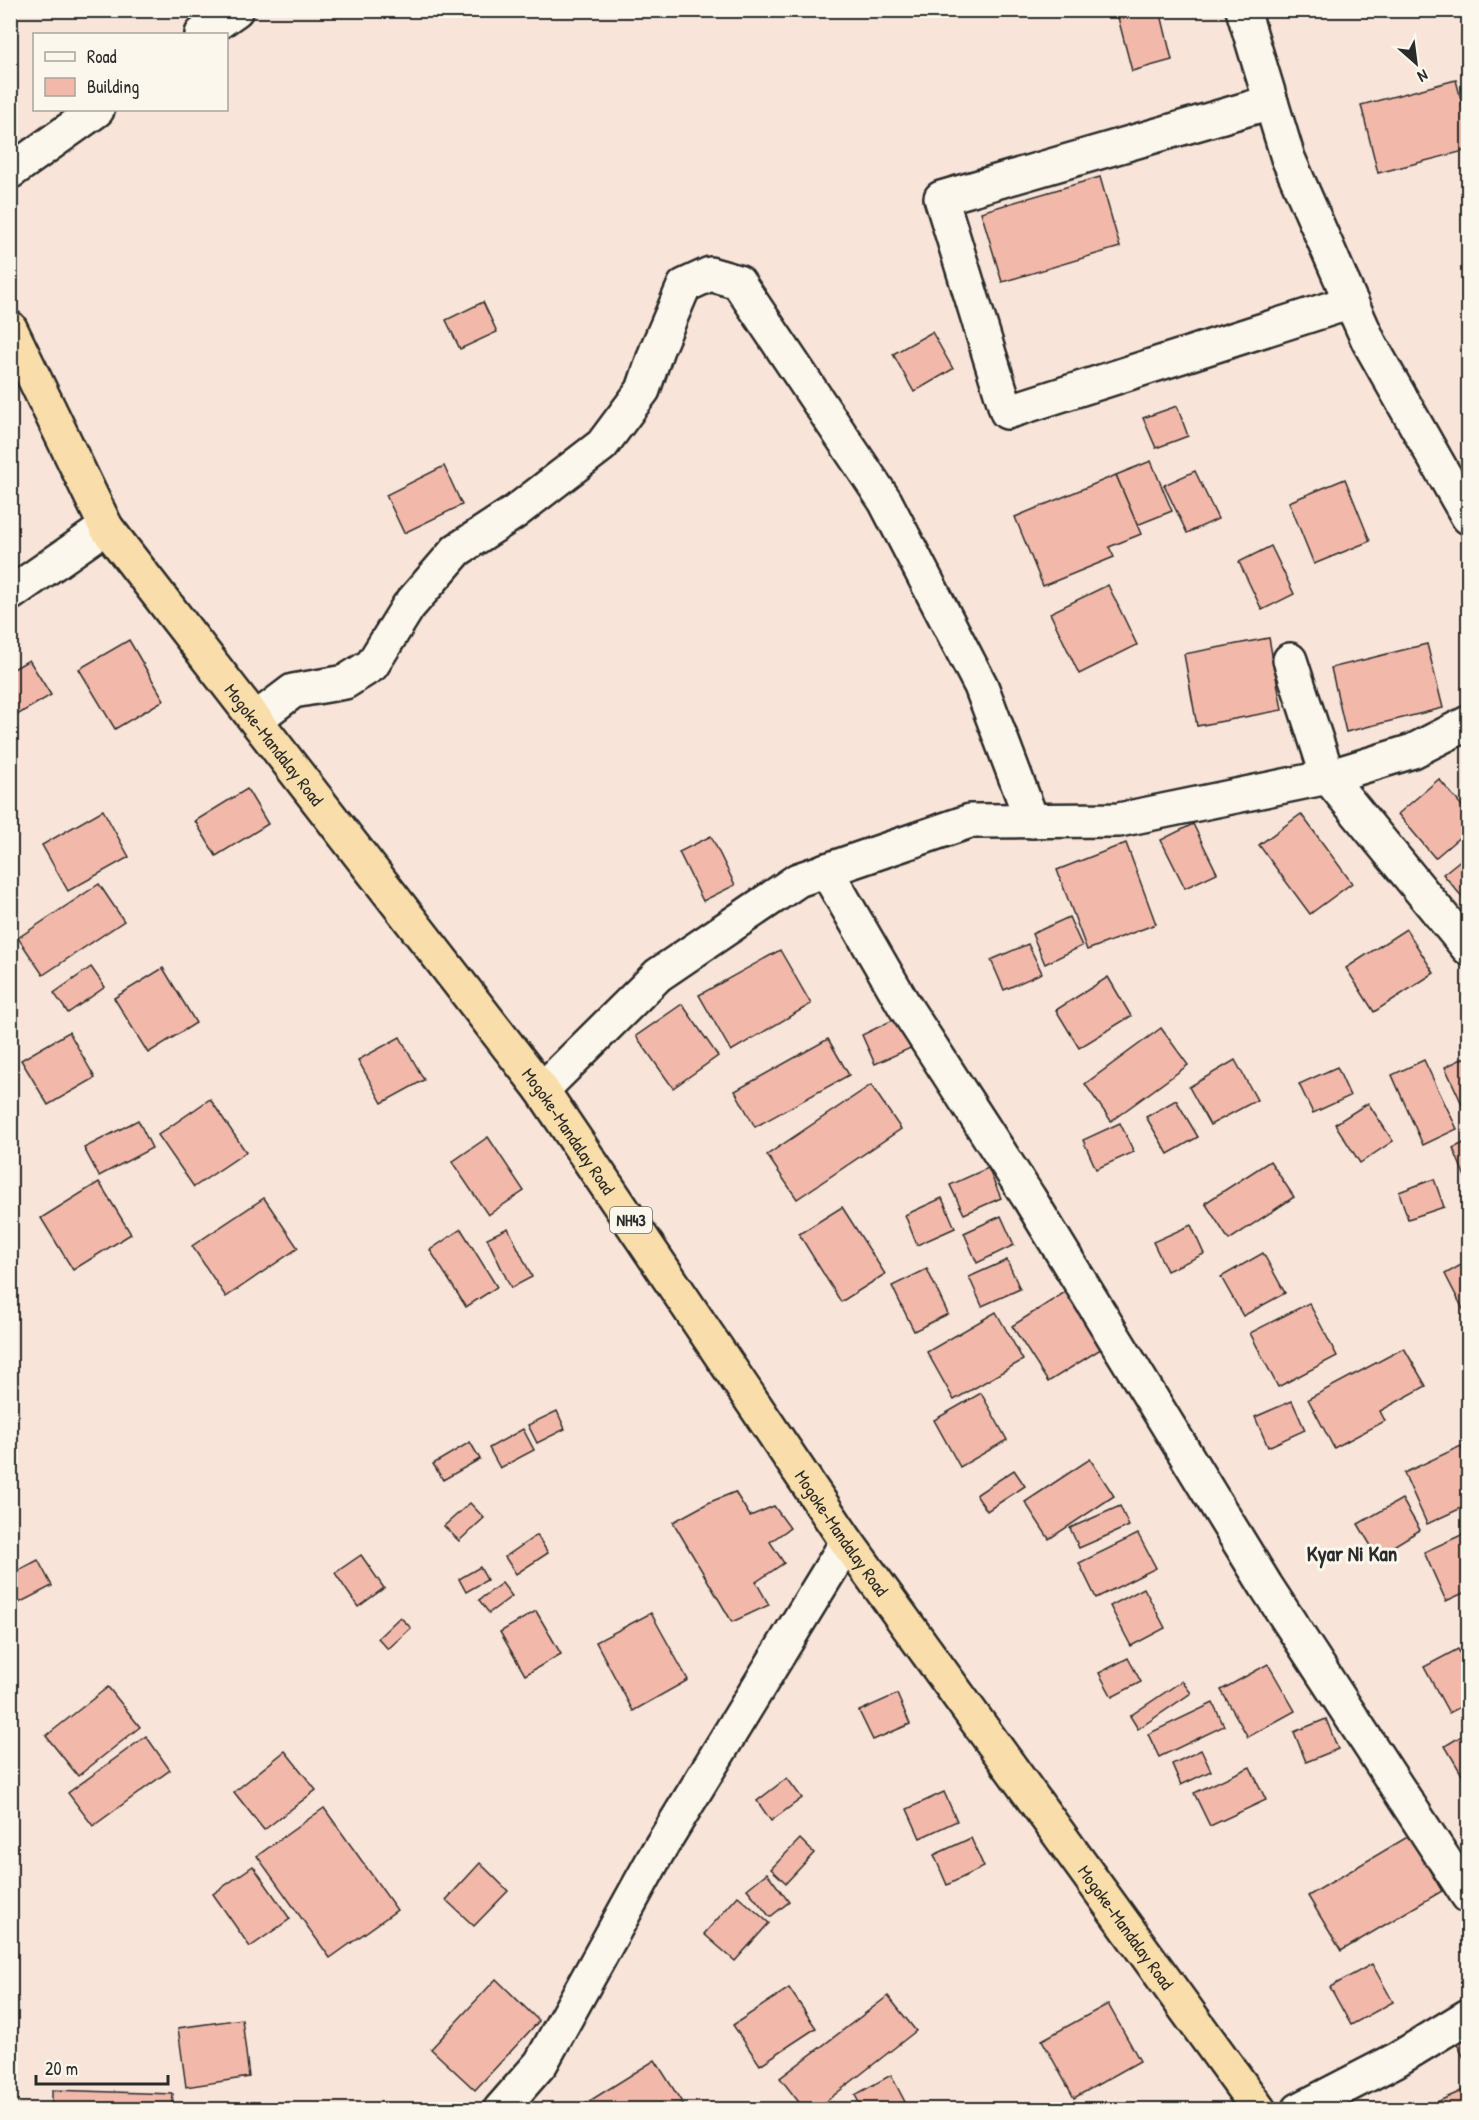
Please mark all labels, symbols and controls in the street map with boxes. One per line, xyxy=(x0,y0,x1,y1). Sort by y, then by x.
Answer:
legend xyxy=(33,33,228,111)
north arrow xyxy=(1386,33,1446,93)
text: Road xyxy=(87,44,117,69)
text: N xyxy=(1414,65,1432,88)
text: Building xyxy=(87,74,139,99)
street label: Mogoke-Mandalay Road xyxy=(219,678,330,811)
street label: Mogoke-Mandalay Road xyxy=(517,1062,621,1199)
road number: NH43 xyxy=(610,1207,652,1233)
street label: Mogoke-Mandalay Road xyxy=(789,1465,895,1601)
district label: Kyar Ni Kan xyxy=(1307,1539,1397,1569)
street label: Mogoke-Mandalay Road xyxy=(1073,1860,1180,1994)
scale bar xyxy=(36,2048,168,2086)
text: 20 m xyxy=(45,2056,78,2081)

